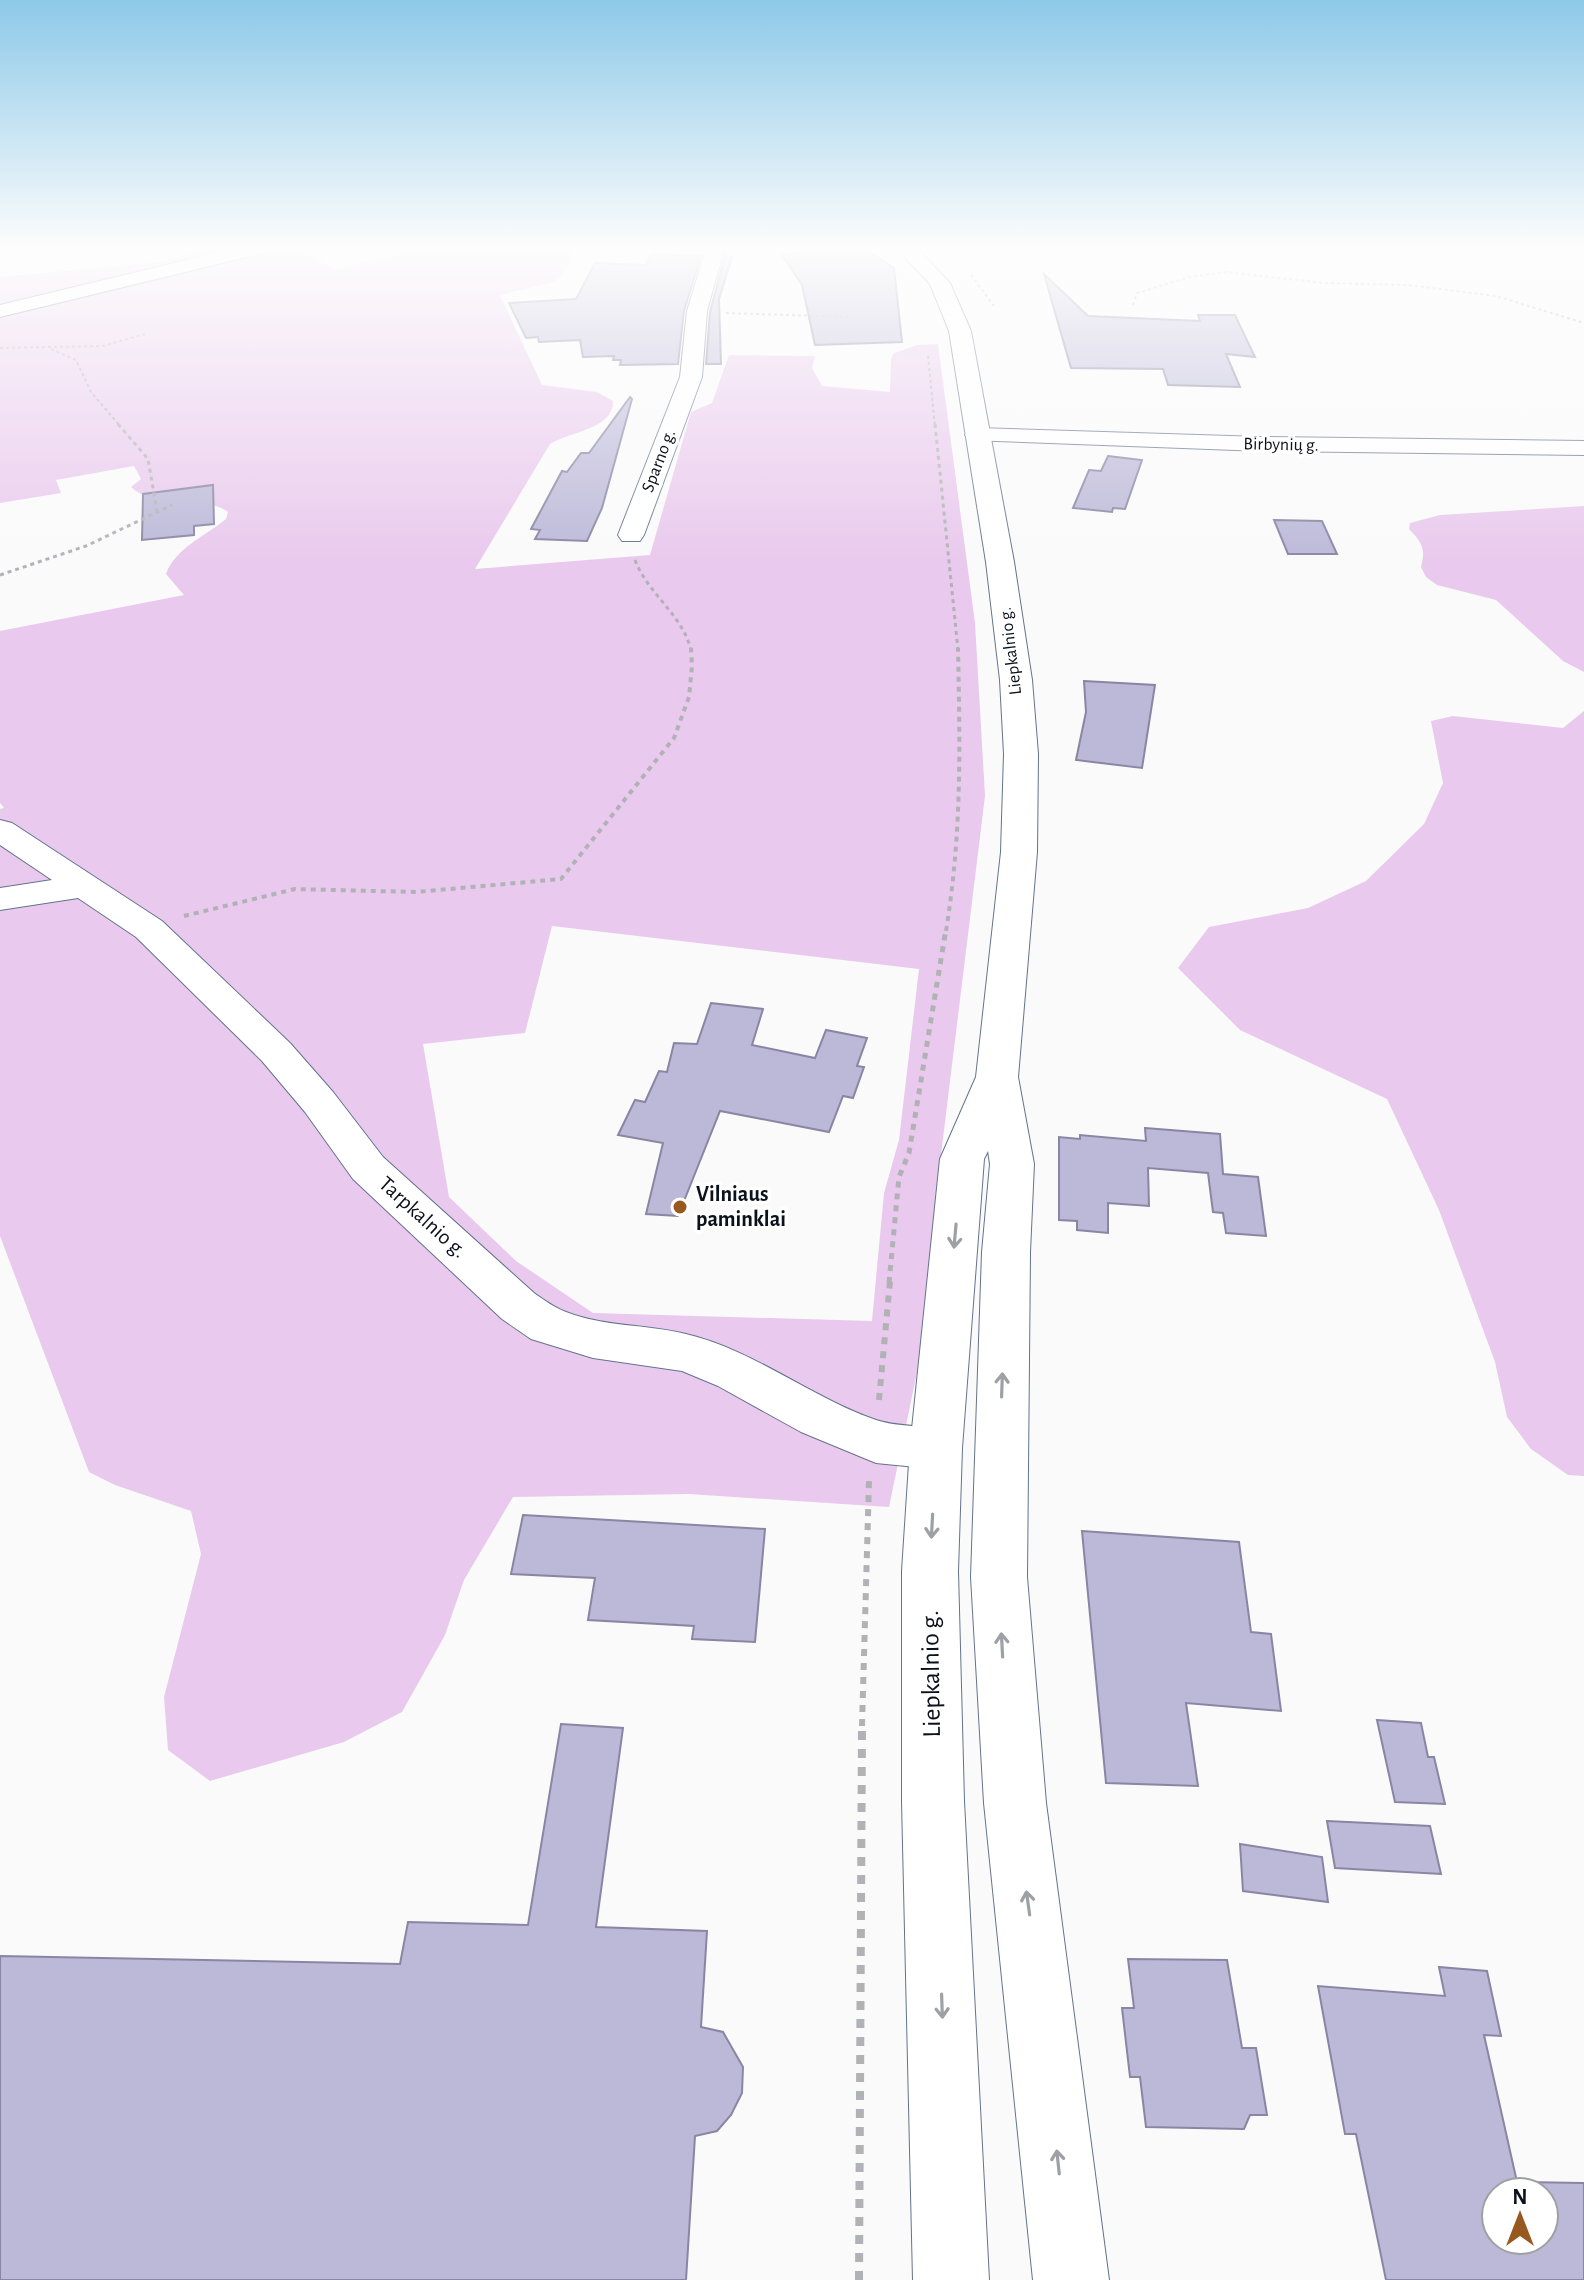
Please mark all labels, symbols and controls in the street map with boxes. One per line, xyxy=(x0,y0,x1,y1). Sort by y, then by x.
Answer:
street label: Sparno g. xyxy=(639,427,679,495)
street label: Birbynių g. xyxy=(1243,435,1319,455)
street label: Liepkalnio g. xyxy=(997,606,1025,696)
street label: Tarpkalnio g. xyxy=(375,1172,471,1262)
place label: Vilniaus paminklai xyxy=(696,1183,786,1230)
marker: Vilniaus paminklai xyxy=(671,1198,689,1216)
one-way arrow xyxy=(947,1222,962,1249)
one-way arrow xyxy=(995,1372,1010,1399)
one-way arrow xyxy=(924,1512,939,1539)
street label: Liepkalnio g. xyxy=(917,1610,945,1738)
one-way arrow xyxy=(995,1632,1010,1659)
one-way arrow xyxy=(1020,1891,1035,1917)
one-way arrow xyxy=(935,1992,950,2019)
one-way arrow xyxy=(1050,2149,1065,2176)
north arrow xyxy=(1480,2176,1560,2256)
text: N xyxy=(1512,2186,1528,2208)

